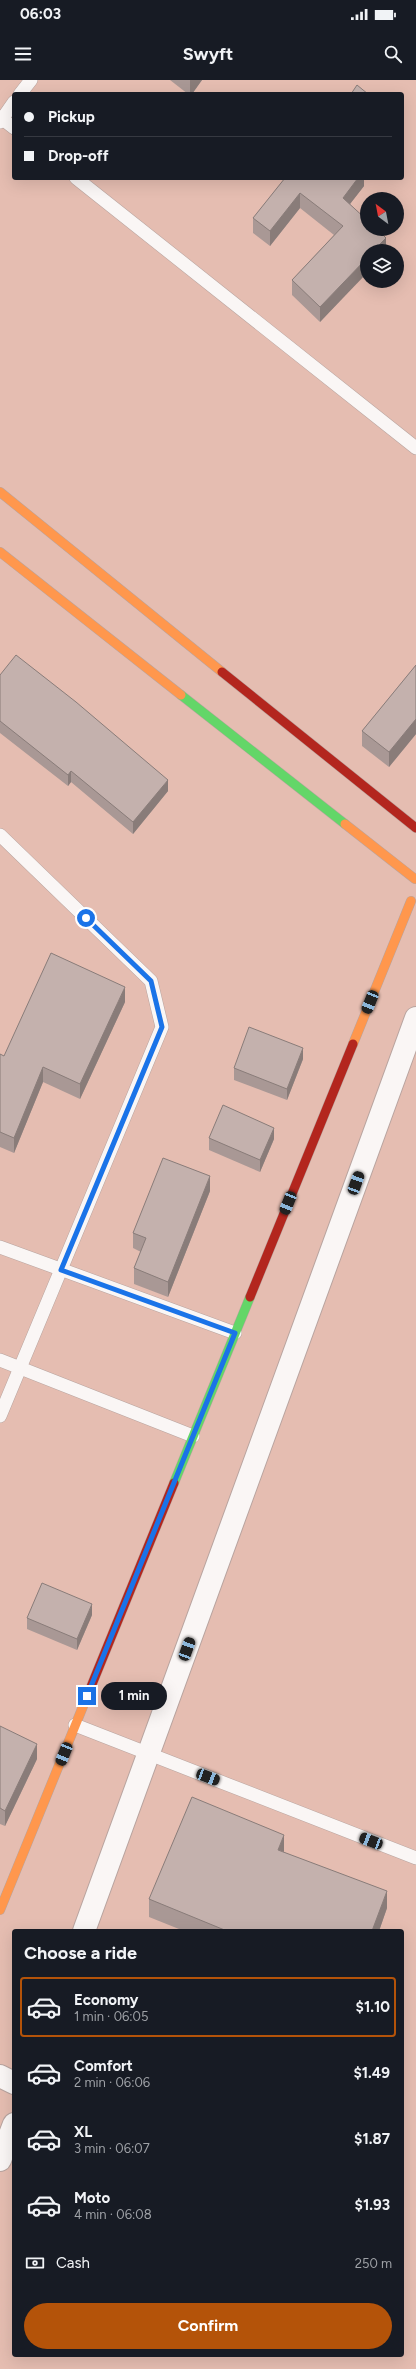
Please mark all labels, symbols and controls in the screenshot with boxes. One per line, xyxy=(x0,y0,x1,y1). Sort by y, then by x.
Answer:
text: 06:03 xyxy=(20,5,61,23)
icon: menu xyxy=(12,43,34,65)
text: Swyft xyxy=(183,43,233,65)
icon: search xyxy=(382,43,404,65)
text: Pickup xyxy=(48,108,95,126)
text: Drop-off xyxy=(48,147,109,165)
north arrow xyxy=(360,192,404,236)
map controls xyxy=(360,192,404,288)
button: layers xyxy=(360,244,404,288)
route start xyxy=(77,909,95,927)
car xyxy=(360,989,380,1015)
car xyxy=(346,1170,366,1196)
car xyxy=(278,1190,298,1216)
car xyxy=(177,1636,197,1662)
callout: 1 min xyxy=(101,1682,167,1710)
route end xyxy=(78,1687,96,1705)
text: 1 min xyxy=(119,1688,149,1703)
car xyxy=(54,1741,74,1767)
car xyxy=(195,1767,221,1787)
car xyxy=(358,1831,384,1851)
text: Choose a ride xyxy=(24,1942,137,1964)
icon: car xyxy=(26,1989,62,2025)
text: Economy xyxy=(74,1991,139,2009)
text: $1.10 xyxy=(356,1998,390,2016)
text: 1 min · 06:05 xyxy=(74,2009,148,2024)
icon: car xyxy=(26,2055,62,2091)
text: Comfort xyxy=(74,2057,133,2075)
text: $1.49 xyxy=(353,2064,390,2082)
text: 2 min · 06:06 xyxy=(74,2075,150,2090)
icon: car xyxy=(26,2121,62,2157)
text: XL xyxy=(74,2123,92,2141)
text: $1.87 xyxy=(354,2130,390,2148)
text: 3 min · 06:07 xyxy=(74,2141,150,2156)
icon: car xyxy=(26,2187,62,2223)
text: Moto xyxy=(74,2189,110,2207)
text: $1.93 xyxy=(355,2196,390,2214)
text: 4 min · 06:08 xyxy=(74,2207,152,2222)
icon: cash xyxy=(24,2252,46,2274)
text: Cash xyxy=(56,2254,90,2272)
text: 250 m xyxy=(355,2256,392,2271)
button: Confirm xyxy=(24,2303,392,2349)

